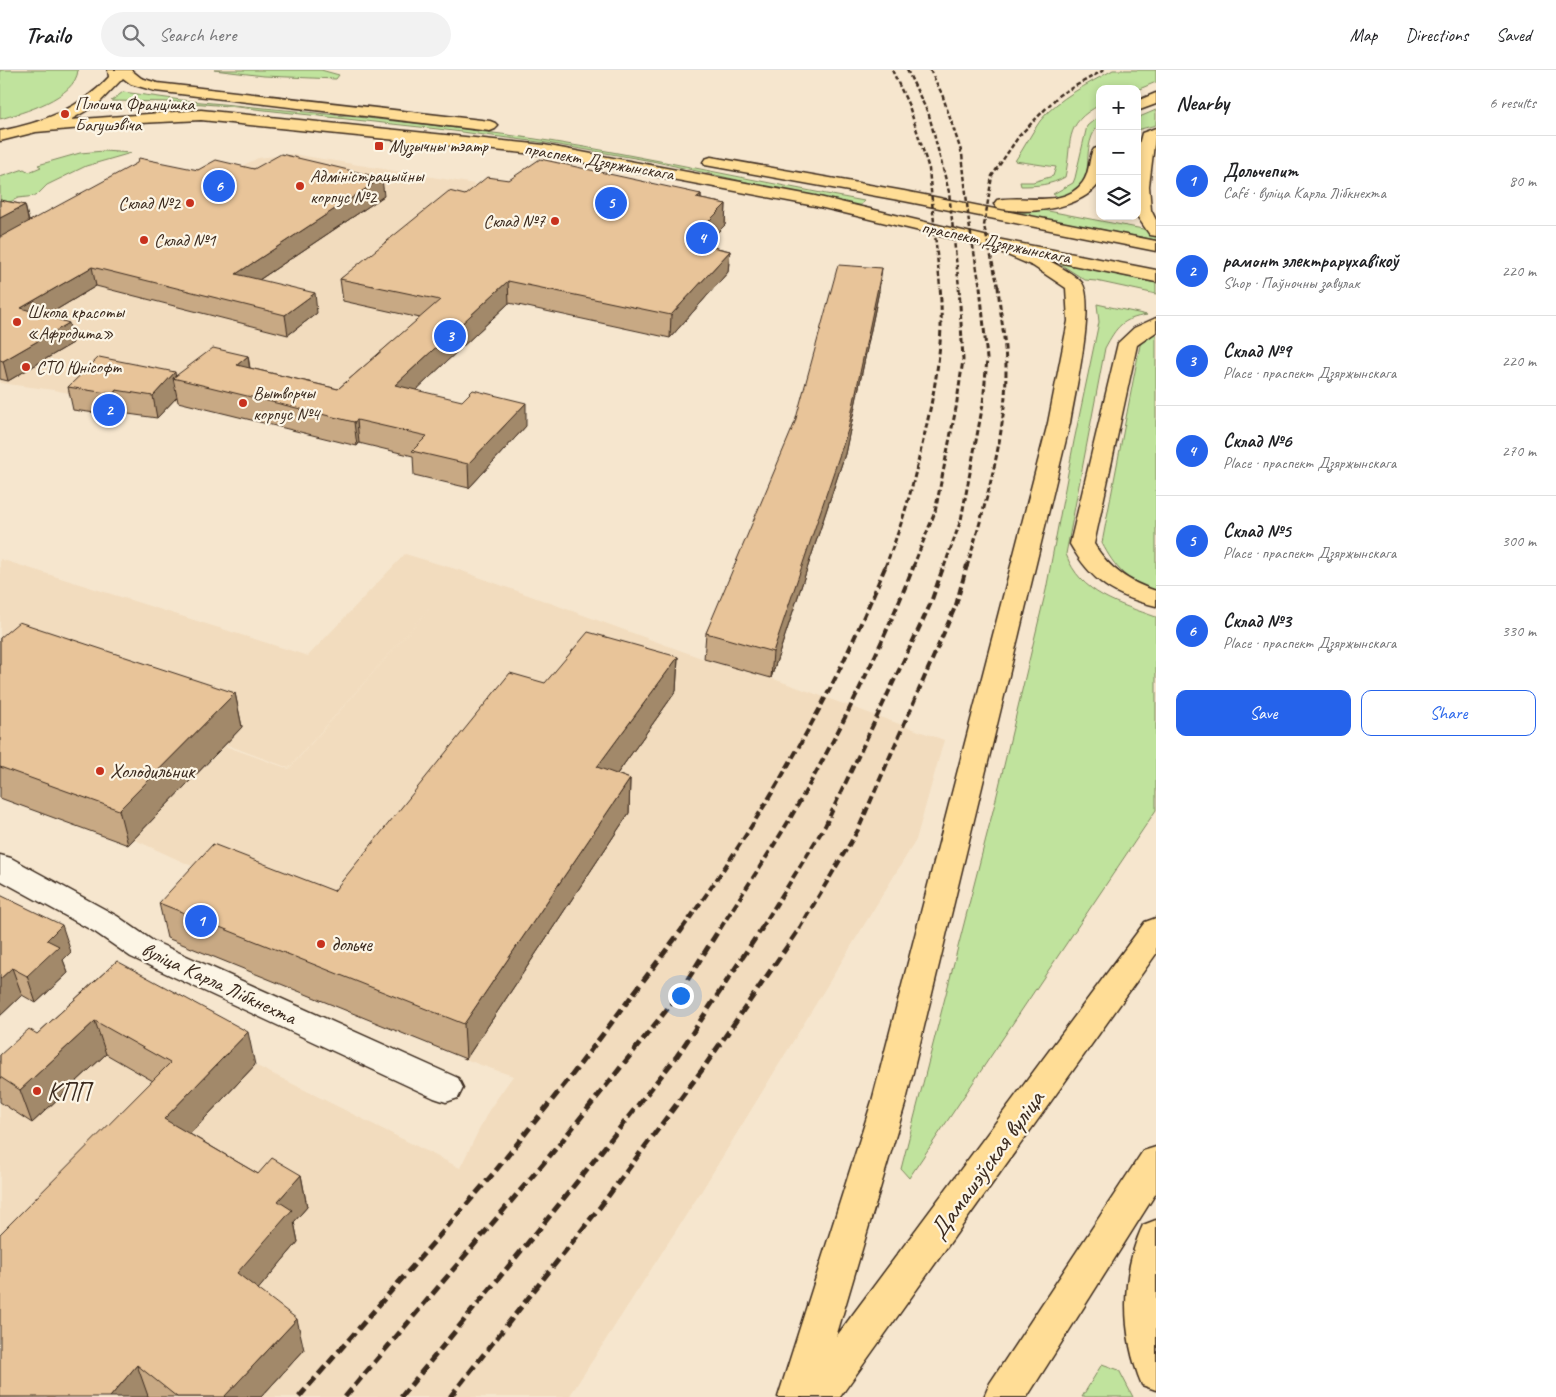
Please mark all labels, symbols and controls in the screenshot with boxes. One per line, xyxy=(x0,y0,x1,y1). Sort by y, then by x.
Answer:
search box xyxy=(101,12,451,57)
text: Trailo xyxy=(25,20,71,50)
icon: search xyxy=(119,21,147,49)
text: Search here xyxy=(159,23,236,47)
text: Map xyxy=(1350,24,1377,46)
text: Directions xyxy=(1405,24,1468,46)
text: Saved xyxy=(1496,24,1531,46)
map controls xyxy=(1096,85,1141,220)
button: + xyxy=(1096,85,1141,130)
text: Nearby xyxy=(1176,90,1229,116)
place label: Плошча Францішка Багушэвіча xyxy=(75,93,195,136)
text: 6 results xyxy=(1489,93,1536,113)
marker: Плошча Францішка Багушэвіча xyxy=(59,108,71,120)
button: − xyxy=(1096,130,1141,175)
place label: Музычны тэатр xyxy=(389,135,489,158)
street label: праспект Дзяржынскага xyxy=(522,137,677,186)
marker: Музычны тэатр xyxy=(373,140,385,152)
text: Дольчепит xyxy=(1223,159,1298,183)
place label: Адміністрацыйны корпус №2 xyxy=(310,165,425,208)
pin: 6 xyxy=(203,167,235,205)
text: 1 xyxy=(1188,171,1196,191)
text: 80 m xyxy=(1509,171,1536,191)
button: layers xyxy=(1096,175,1141,220)
marker: Адміністрацыйны корпус №2 xyxy=(294,180,306,192)
text: Café · вуліца Карла Лібкнехта xyxy=(1223,183,1386,203)
pin: 5 xyxy=(595,184,627,222)
place label: Склад №2 xyxy=(118,192,182,214)
marker: Склад №2 xyxy=(184,197,196,209)
place label: Склад №7 xyxy=(483,210,546,232)
marker: Склад №7 xyxy=(549,215,561,227)
street label: праспект Дзяржынскага xyxy=(920,216,1074,270)
pin: 4 xyxy=(686,219,718,257)
place label: Склад №1 xyxy=(154,229,217,251)
marker: Склад №1 xyxy=(138,234,150,246)
text: рамонт электрарухавікоў xyxy=(1223,249,1398,273)
text: 2 xyxy=(1188,261,1196,281)
text: 220 m xyxy=(1502,261,1536,281)
text: Shop · Паўночны завулак xyxy=(1223,273,1359,293)
place label: Школа красоты «Афродита» xyxy=(27,301,126,344)
marker: Школа красоты «Афродита» xyxy=(11,316,23,328)
pin: 3 xyxy=(434,317,466,355)
text: Склад №9 xyxy=(1223,339,1291,363)
text: 3 xyxy=(1188,351,1196,371)
text: 220 m xyxy=(1502,351,1536,371)
place label: СТО Юнісофт xyxy=(36,356,122,378)
marker: СТО Юнісофт xyxy=(20,361,32,373)
text: Place · праспект Дзяржынскага xyxy=(1223,363,1396,383)
place label: Вытворчы корпус №4 xyxy=(253,382,321,425)
pin: 2 xyxy=(93,391,125,429)
marker: Вытворчы корпус №4 xyxy=(237,397,249,409)
text: Склад №6 xyxy=(1223,429,1291,453)
text: 4 xyxy=(1188,441,1196,461)
text: 270 m xyxy=(1502,441,1536,461)
text: Place · праспект Дзяржынскага xyxy=(1223,453,1396,473)
text: Склад №5 xyxy=(1223,519,1291,543)
text: 5 xyxy=(1189,531,1195,551)
text: 300 m xyxy=(1502,531,1536,551)
text: Place · праспект Дзяржынскага xyxy=(1223,543,1396,563)
text: Склад №3 xyxy=(1223,609,1291,633)
text: 6 xyxy=(1188,621,1196,641)
text: 330 m xyxy=(1502,621,1536,641)
text: Place · праспект Дзяржынскага xyxy=(1223,633,1396,653)
button: Save xyxy=(1176,690,1351,736)
button: Share xyxy=(1361,690,1536,736)
place label: Холодильник xyxy=(110,758,196,784)
marker: Холодильник xyxy=(94,765,106,777)
pin: 1 xyxy=(185,902,217,940)
place label: дольче xyxy=(331,931,373,957)
street label: вуліца Карла Лібкнехта xyxy=(138,936,302,1031)
marker: дольче xyxy=(315,938,327,950)
your location xyxy=(668,983,694,1009)
place label: КПП xyxy=(47,1076,94,1108)
street label: Дамашэўская вуліца xyxy=(922,1082,1053,1245)
marker: КПП xyxy=(31,1085,43,1097)

